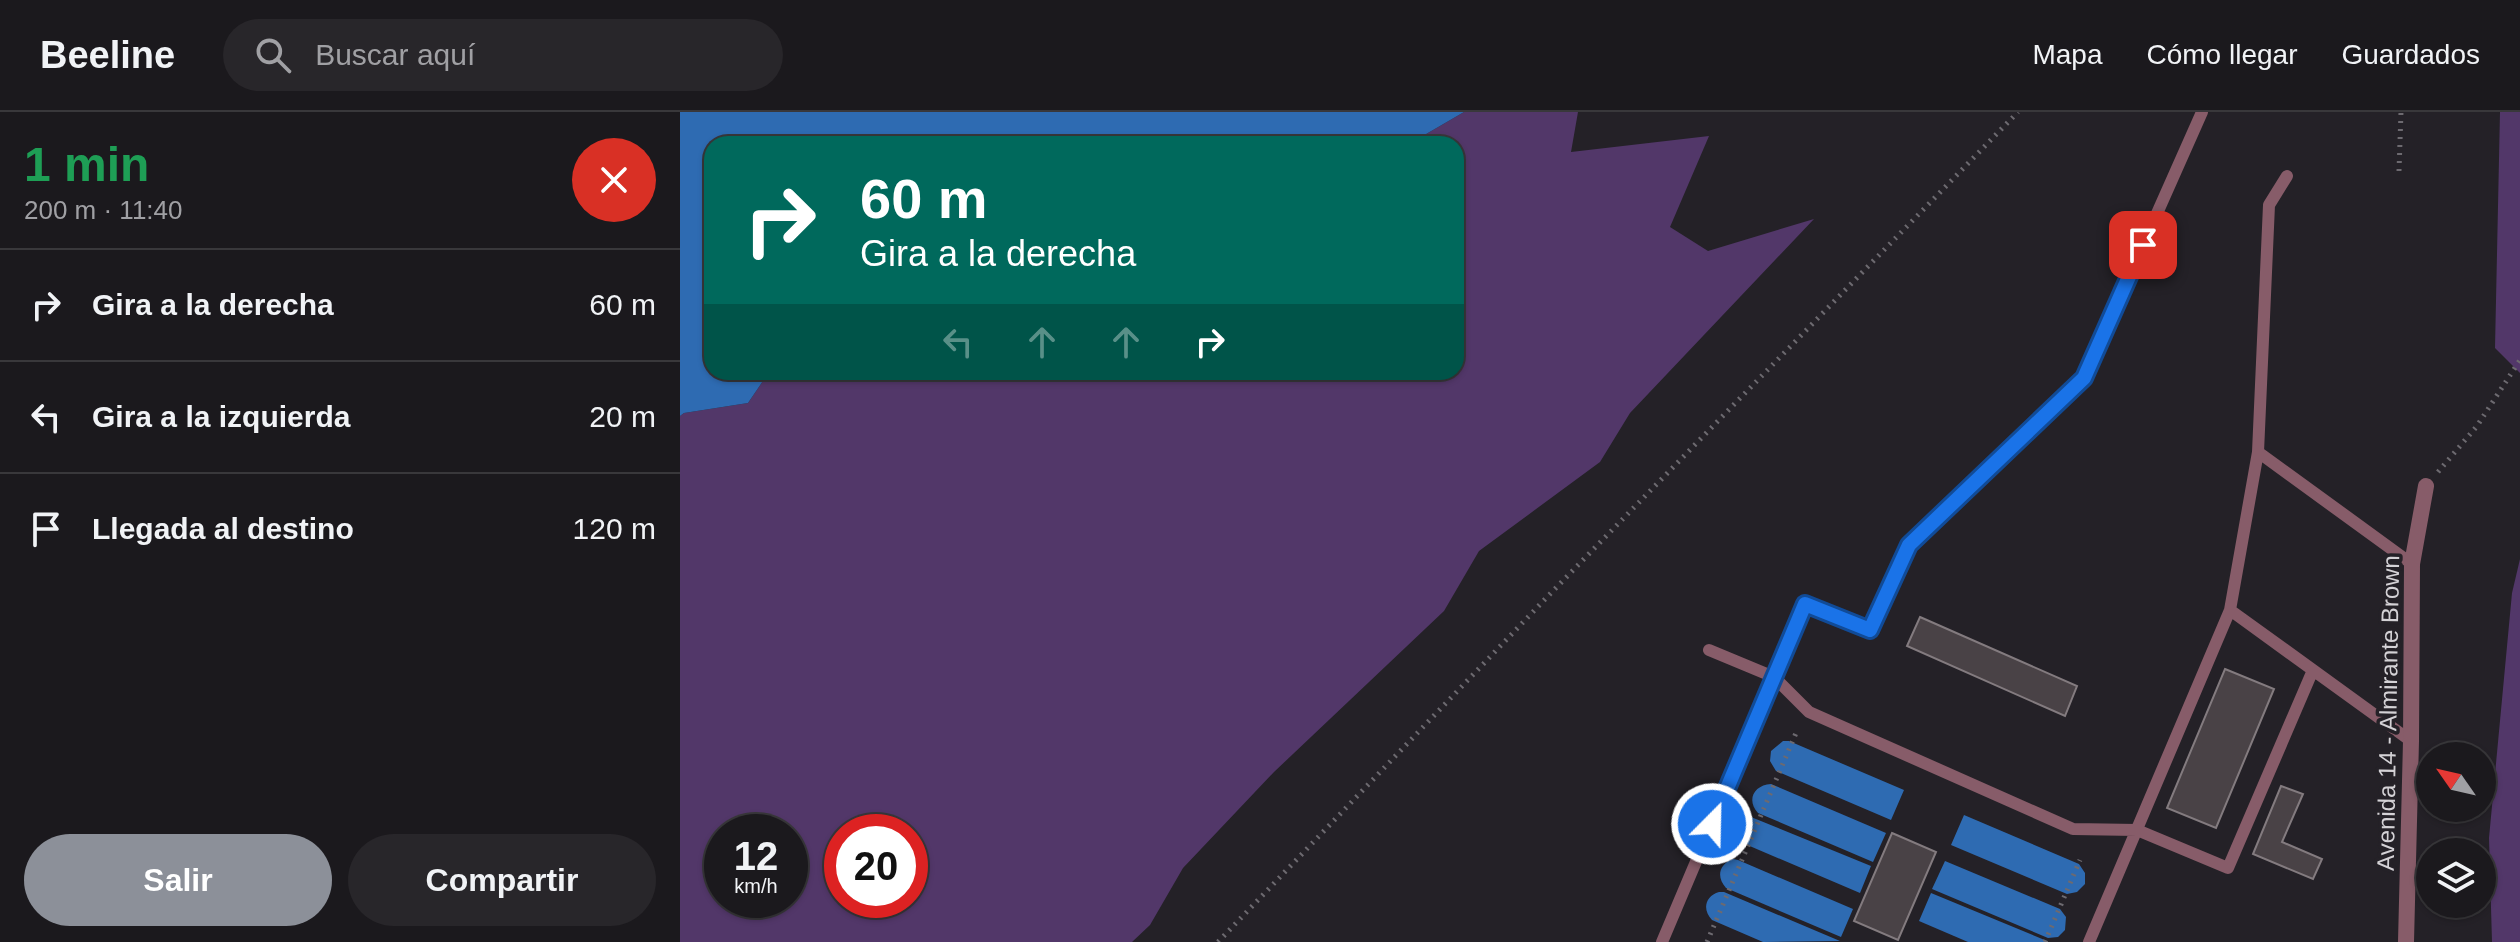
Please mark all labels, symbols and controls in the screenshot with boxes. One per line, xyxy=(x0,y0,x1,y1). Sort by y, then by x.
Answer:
search box xyxy=(223,19,783,91)
icon: search xyxy=(251,33,295,77)
text: Beeline xyxy=(40,34,175,76)
text: Buscar aquí xyxy=(315,38,475,71)
text: Mapa xyxy=(2032,39,2103,70)
text: Cómo llegar xyxy=(2147,39,2297,70)
text: Guardados xyxy=(2341,39,2480,70)
text: 1 min xyxy=(24,138,149,191)
button: close xyxy=(572,138,656,222)
text: 60 m xyxy=(860,167,988,230)
icon: right xyxy=(728,168,832,272)
text: 200 m · 11:40 xyxy=(24,195,183,225)
pin xyxy=(2109,211,2177,279)
icon: arrive xyxy=(2121,223,2165,267)
text: Gira a la derecha xyxy=(860,233,1136,274)
icon: right xyxy=(24,283,68,327)
text: Gira a la derecha xyxy=(92,288,334,321)
text: 60 m xyxy=(589,288,656,321)
icon: left xyxy=(936,320,980,364)
icon: ahead xyxy=(1020,320,1064,364)
icon: ahead xyxy=(1104,320,1148,364)
icon: right xyxy=(1188,320,1232,364)
icon: left xyxy=(24,395,68,439)
text: Gira a la izquierda xyxy=(92,400,350,433)
text: 20 m xyxy=(589,400,656,433)
icon: arrive xyxy=(24,507,68,551)
text: Llegada al destino xyxy=(92,512,354,545)
text: 120 m xyxy=(573,512,656,545)
street label: Avenida 14 - Almirante Brown xyxy=(2372,555,2404,871)
north arrow xyxy=(2416,742,2496,822)
map controls xyxy=(2416,742,2496,918)
position arrow xyxy=(1670,782,1754,866)
speed limit sign: 20 xyxy=(824,814,928,918)
button: Salir xyxy=(24,834,332,926)
button: Compartir xyxy=(348,834,656,926)
text: 12 xyxy=(734,834,778,878)
button: layers xyxy=(2416,838,2496,918)
text: km/h xyxy=(734,875,778,897)

